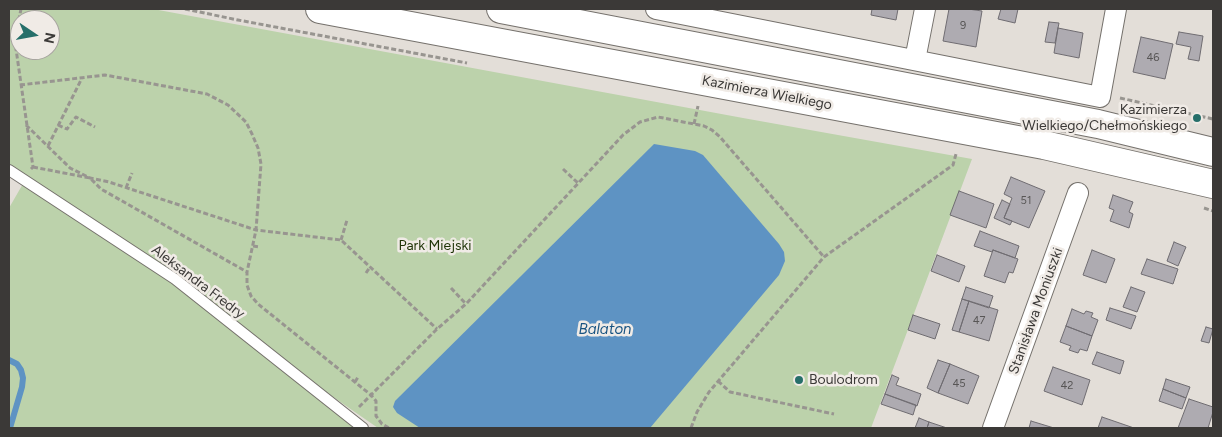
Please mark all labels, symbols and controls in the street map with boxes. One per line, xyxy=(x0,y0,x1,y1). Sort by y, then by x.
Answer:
north arrow xyxy=(10,10,60,60)
house number: 9 xyxy=(960,19,966,33)
text: N xyxy=(40,31,59,45)
house number: 46 xyxy=(1146,51,1160,65)
street label: Kazimierza Wielkiego xyxy=(701,72,833,114)
place label: Kazimierza Wielkiego/Chełmońskiego xyxy=(1022,102,1187,134)
marker: Kazimierza Wielkiego/Chełmońskiego xyxy=(1191,112,1203,124)
house number: 51 xyxy=(1021,194,1031,208)
park label: Park Miejski xyxy=(398,238,472,254)
street label: Aleksandra Fredry xyxy=(148,242,248,322)
street label: Stanisława Moniuszki xyxy=(1005,246,1067,376)
house number: 47 xyxy=(973,314,985,328)
water label: Balaton xyxy=(579,321,631,339)
place label: Boulodrom xyxy=(809,372,878,388)
marker: Boulodrom xyxy=(793,374,805,386)
house number: 45 xyxy=(952,377,966,391)
house number: 42 xyxy=(1061,379,1073,393)

